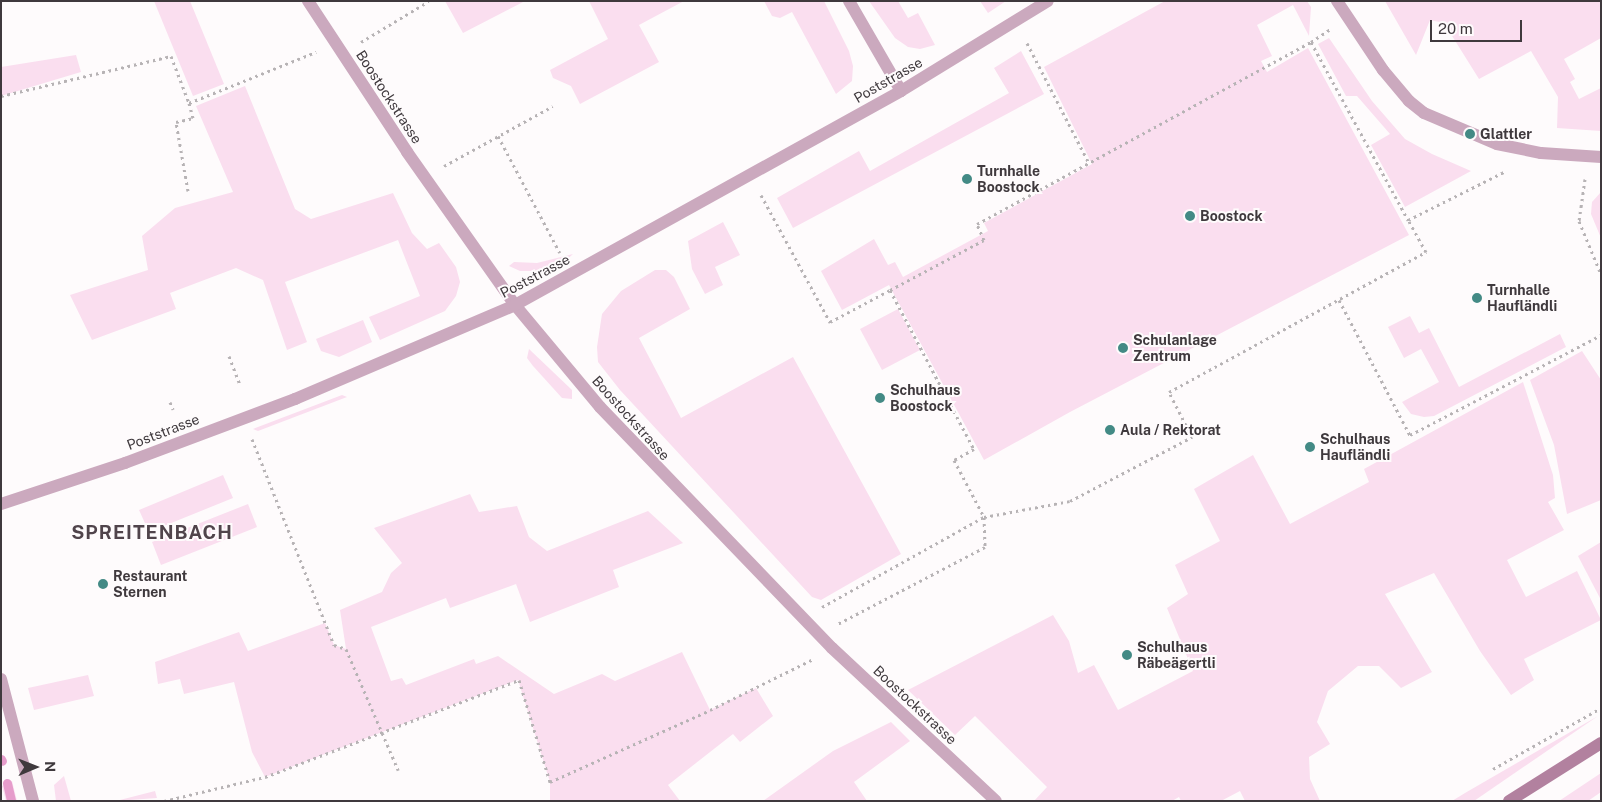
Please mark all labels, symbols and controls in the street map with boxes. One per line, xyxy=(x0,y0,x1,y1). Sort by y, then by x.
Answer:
scale bar xyxy=(1432,10,1524,42)
text: 20 m xyxy=(1438,20,1473,37)
street label: Boostockstrasse xyxy=(353,47,425,147)
street label: Poststrasse xyxy=(851,54,925,106)
place label: Glattler xyxy=(1480,126,1532,142)
marker: Glattler xyxy=(1464,128,1476,140)
place label: Turnhalle Boostock xyxy=(977,163,1040,196)
marker: Turnhalle Boostock xyxy=(961,173,973,185)
place label: Boostock xyxy=(1200,208,1262,224)
marker: Boostock xyxy=(1184,210,1196,222)
street label: Poststrasse xyxy=(497,251,573,301)
place label: Turnhalle Haufländli xyxy=(1487,282,1557,314)
marker: Turnhalle Haufländli xyxy=(1471,292,1483,304)
place label: Schulanlage Zentrum xyxy=(1133,332,1217,364)
marker: Schulanlage Zentrum xyxy=(1117,342,1129,354)
street label: Boostockstrasse xyxy=(589,372,673,464)
place label: Schulhaus Boostock xyxy=(890,382,960,414)
marker: Schulhaus Boostock xyxy=(874,392,886,404)
street label: Poststrasse xyxy=(124,410,202,454)
place label: Aula / Rektorat xyxy=(1120,422,1221,438)
marker: Aula / Rektorat xyxy=(1104,424,1116,436)
place label: Schulhaus Haufländli xyxy=(1320,431,1390,464)
marker: Schulhaus Haufländli xyxy=(1304,441,1316,453)
district label: SPREITENBACH xyxy=(70,522,234,544)
place label: Restaurant Sternen xyxy=(113,568,187,600)
marker: Restaurant Sternen xyxy=(97,578,109,590)
place label: Schulhaus Räbeägertli xyxy=(1137,639,1216,672)
marker: Schulhaus Räbeägertli xyxy=(1121,649,1133,661)
street label: Boostockstrasse xyxy=(870,662,960,748)
north arrow xyxy=(10,742,60,792)
text: N xyxy=(42,761,58,772)

